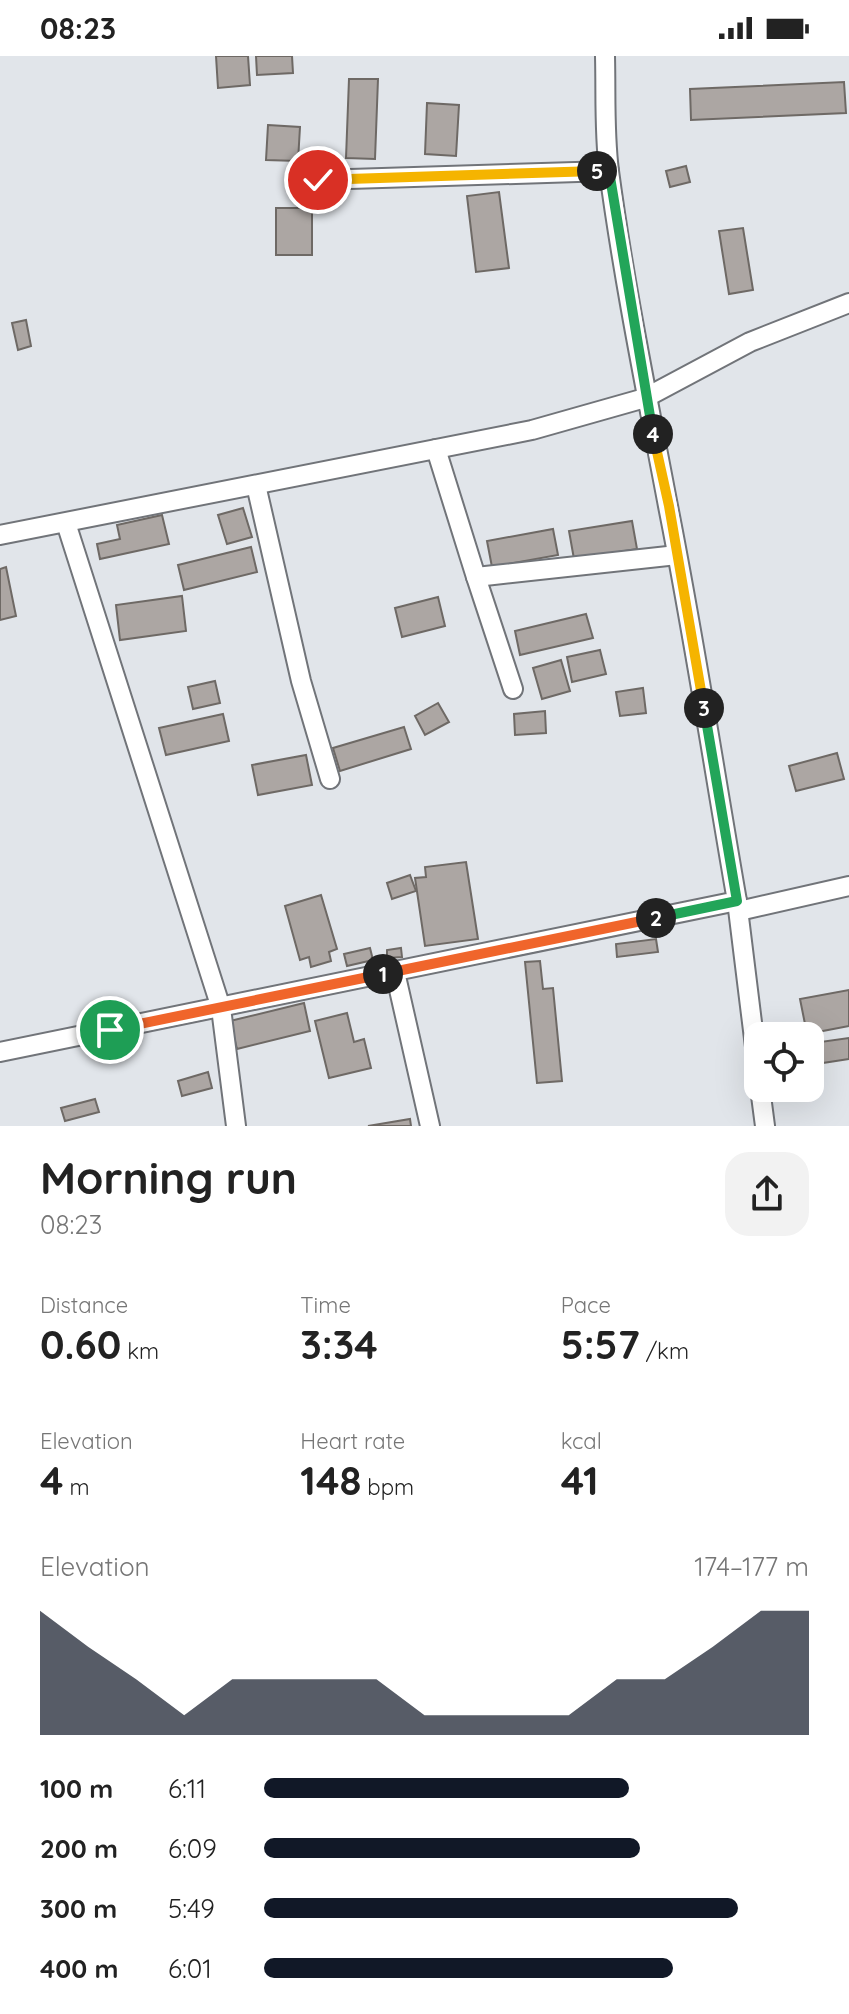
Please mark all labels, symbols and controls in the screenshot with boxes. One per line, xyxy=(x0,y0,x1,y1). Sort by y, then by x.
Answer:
text: 08:23 xyxy=(40,9,116,47)
pin xyxy=(284,146,352,214)
pin: 5 xyxy=(577,151,617,191)
text: 5 xyxy=(591,157,603,185)
icon: check xyxy=(296,158,340,202)
pin: 4 xyxy=(633,414,673,454)
text: 4 xyxy=(647,420,659,448)
pin: 3 xyxy=(684,688,724,728)
text: 3 xyxy=(698,694,710,722)
pin: 2 xyxy=(636,898,676,938)
text: 2 xyxy=(650,904,662,932)
pin: 1 xyxy=(363,954,403,994)
text: 1 xyxy=(379,960,387,988)
pin xyxy=(76,996,144,1064)
icon: arrive xyxy=(88,1008,132,1052)
map controls xyxy=(744,1022,824,1102)
button: locate xyxy=(744,1022,824,1102)
text: Morning run xyxy=(40,1150,297,1205)
button: share xyxy=(725,1152,809,1236)
text: 08:23 xyxy=(40,1208,102,1241)
text: Distance xyxy=(40,1291,128,1319)
text: Time xyxy=(300,1291,351,1319)
text: Pace xyxy=(561,1291,611,1319)
text: 0.60 xyxy=(40,1319,121,1369)
text: 3:34 xyxy=(300,1319,378,1369)
text: 5:57 xyxy=(561,1319,640,1369)
text: km xyxy=(121,1337,159,1365)
text: /km xyxy=(640,1337,689,1365)
text: Elevation xyxy=(40,1427,133,1455)
text: Heart rate xyxy=(300,1427,405,1455)
text: kcal xyxy=(561,1427,602,1455)
text: 4 xyxy=(40,1455,64,1505)
text: 148 xyxy=(300,1455,361,1505)
text: 41 xyxy=(561,1455,599,1505)
text: m xyxy=(64,1473,90,1501)
text: bpm xyxy=(361,1473,414,1501)
text: Elevation xyxy=(40,1550,150,1583)
text: 174–177 m xyxy=(694,1550,809,1583)
text: 100 m xyxy=(40,1772,113,1805)
text: 6:11 xyxy=(168,1772,206,1805)
text: 200 m xyxy=(40,1832,118,1865)
text: 6:09 xyxy=(168,1832,217,1865)
text: 300 m xyxy=(40,1892,117,1925)
text: 5:49 xyxy=(168,1892,215,1925)
text: 400 m xyxy=(40,1952,118,1985)
text: 6:01 xyxy=(168,1952,212,1985)

